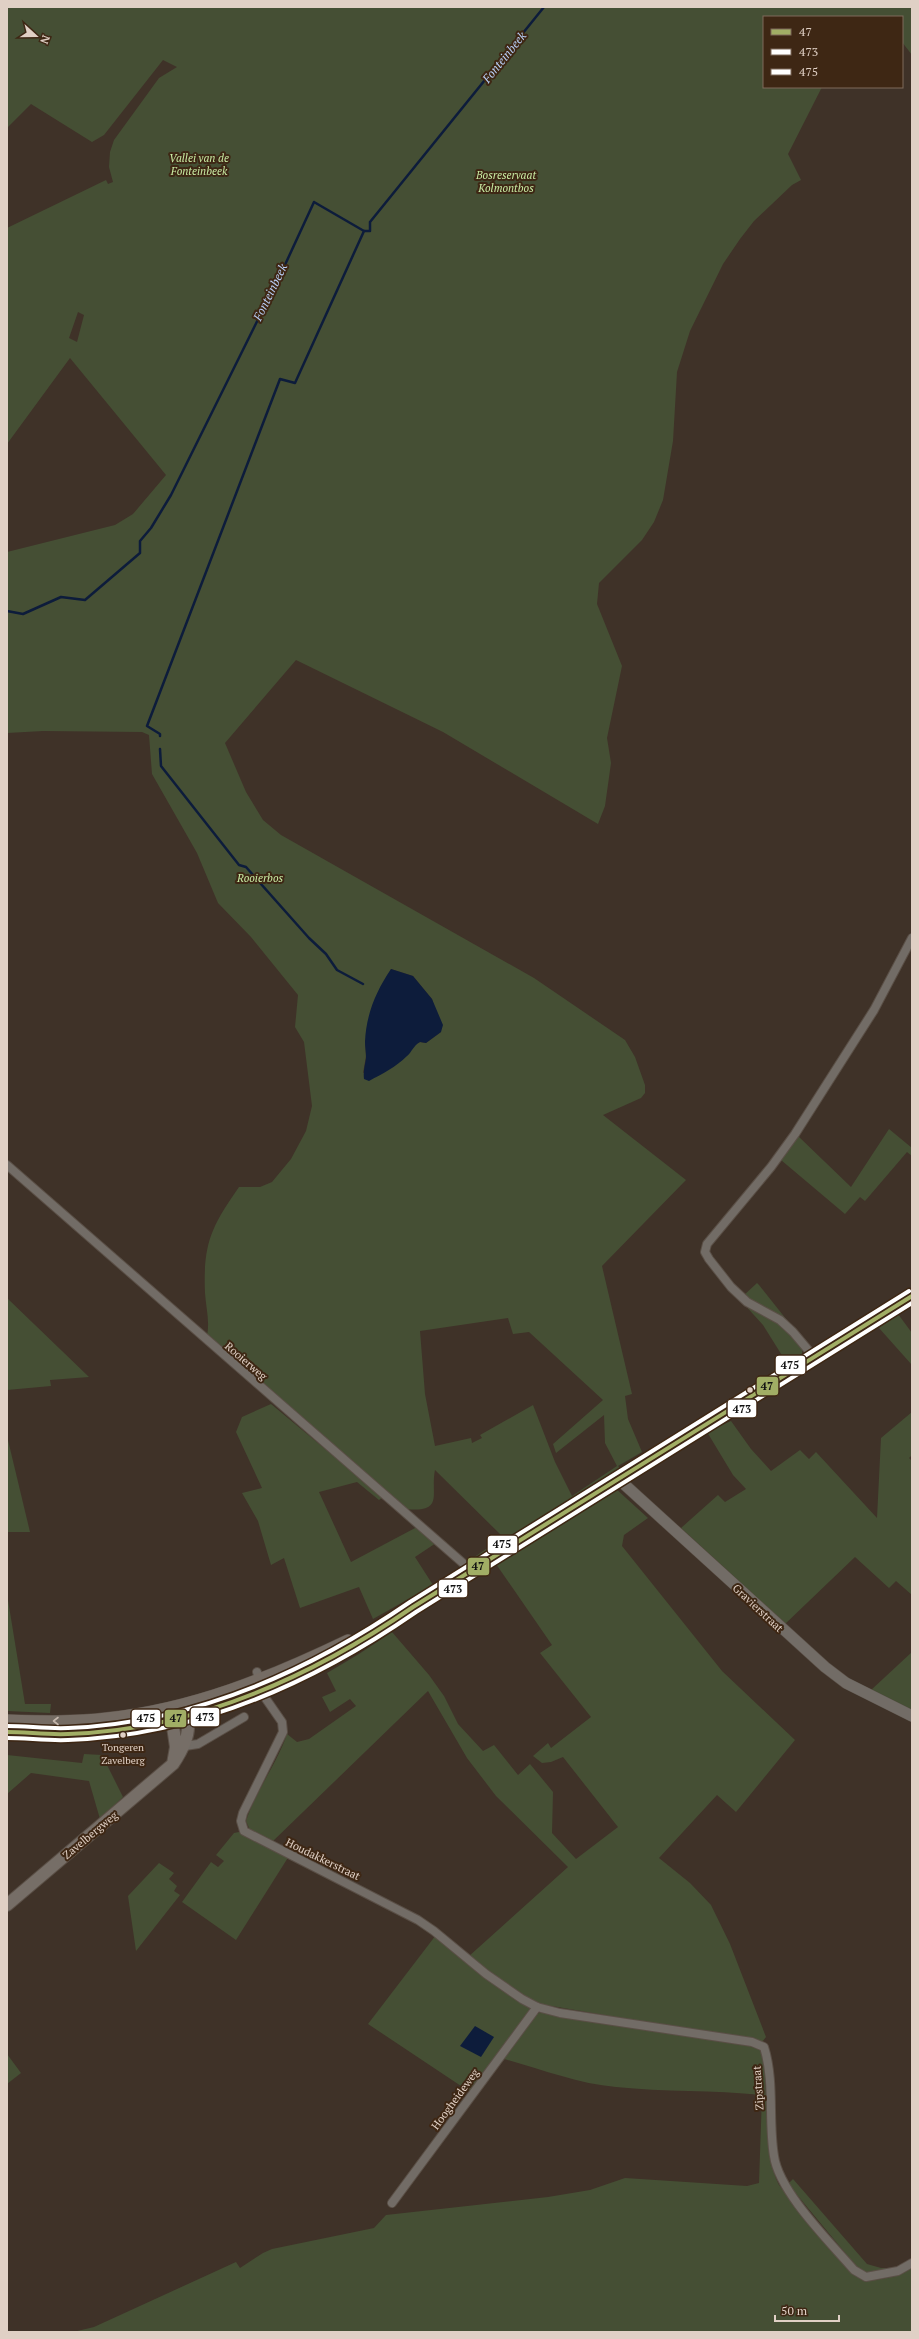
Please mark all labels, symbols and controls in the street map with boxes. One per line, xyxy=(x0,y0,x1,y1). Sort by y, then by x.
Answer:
north arrow xyxy=(16,16,56,56)
legend xyxy=(763,16,903,88)
text: 47 xyxy=(799,24,812,39)
water label: Fonteinbeek xyxy=(478,28,529,86)
text: N xyxy=(37,33,53,47)
text: 473 xyxy=(799,44,818,59)
text: 475 xyxy=(799,64,818,79)
park label: Vallei van de Fonteinbeek xyxy=(169,151,229,178)
park label: Bosreservaat Kolmontbos xyxy=(475,168,536,195)
water label: Fonteinbeek xyxy=(249,261,290,324)
park label: Rooierbos xyxy=(236,871,284,885)
street label: Rooierweg xyxy=(222,1339,270,1383)
line badge: 475 xyxy=(775,1355,806,1375)
text: 475 xyxy=(781,1358,799,1372)
line badge: 47 xyxy=(756,1376,779,1396)
text: 47 xyxy=(761,1379,773,1393)
unlabelled marker xyxy=(745,1385,755,1395)
line badge: 473 xyxy=(727,1399,757,1418)
text: 473 xyxy=(733,1402,751,1416)
line badge: 475 xyxy=(487,1535,518,1554)
text: 475 xyxy=(493,1537,511,1551)
line badge: 47 xyxy=(467,1557,490,1576)
text: 47 xyxy=(472,1559,484,1573)
line badge: 473 xyxy=(438,1579,468,1598)
street label: Gravierstraat xyxy=(730,1581,786,1635)
text: 473 xyxy=(444,1582,462,1596)
line badge: 473 xyxy=(190,1707,220,1727)
line badge: 475 xyxy=(131,1709,161,1728)
line badge: 47 xyxy=(164,1709,187,1728)
text: 473 xyxy=(196,1710,214,1724)
text: 475 xyxy=(137,1711,155,1725)
text: 47 xyxy=(170,1711,182,1725)
one-way arrow xyxy=(53,1717,59,1725)
marker: Tongeren Zavelberg xyxy=(118,1730,128,1740)
place label: Tongeren Zavelberg xyxy=(101,1741,146,1767)
street label: Zavelbergweg xyxy=(60,1808,120,1862)
street label: Houdakkerstraat xyxy=(283,1835,363,1883)
street label: Zipstraat xyxy=(749,2065,767,2111)
street label: Hoogheideweg xyxy=(428,2066,482,2132)
scale bar xyxy=(775,2297,839,2323)
text: 50 m xyxy=(781,2303,808,2318)

